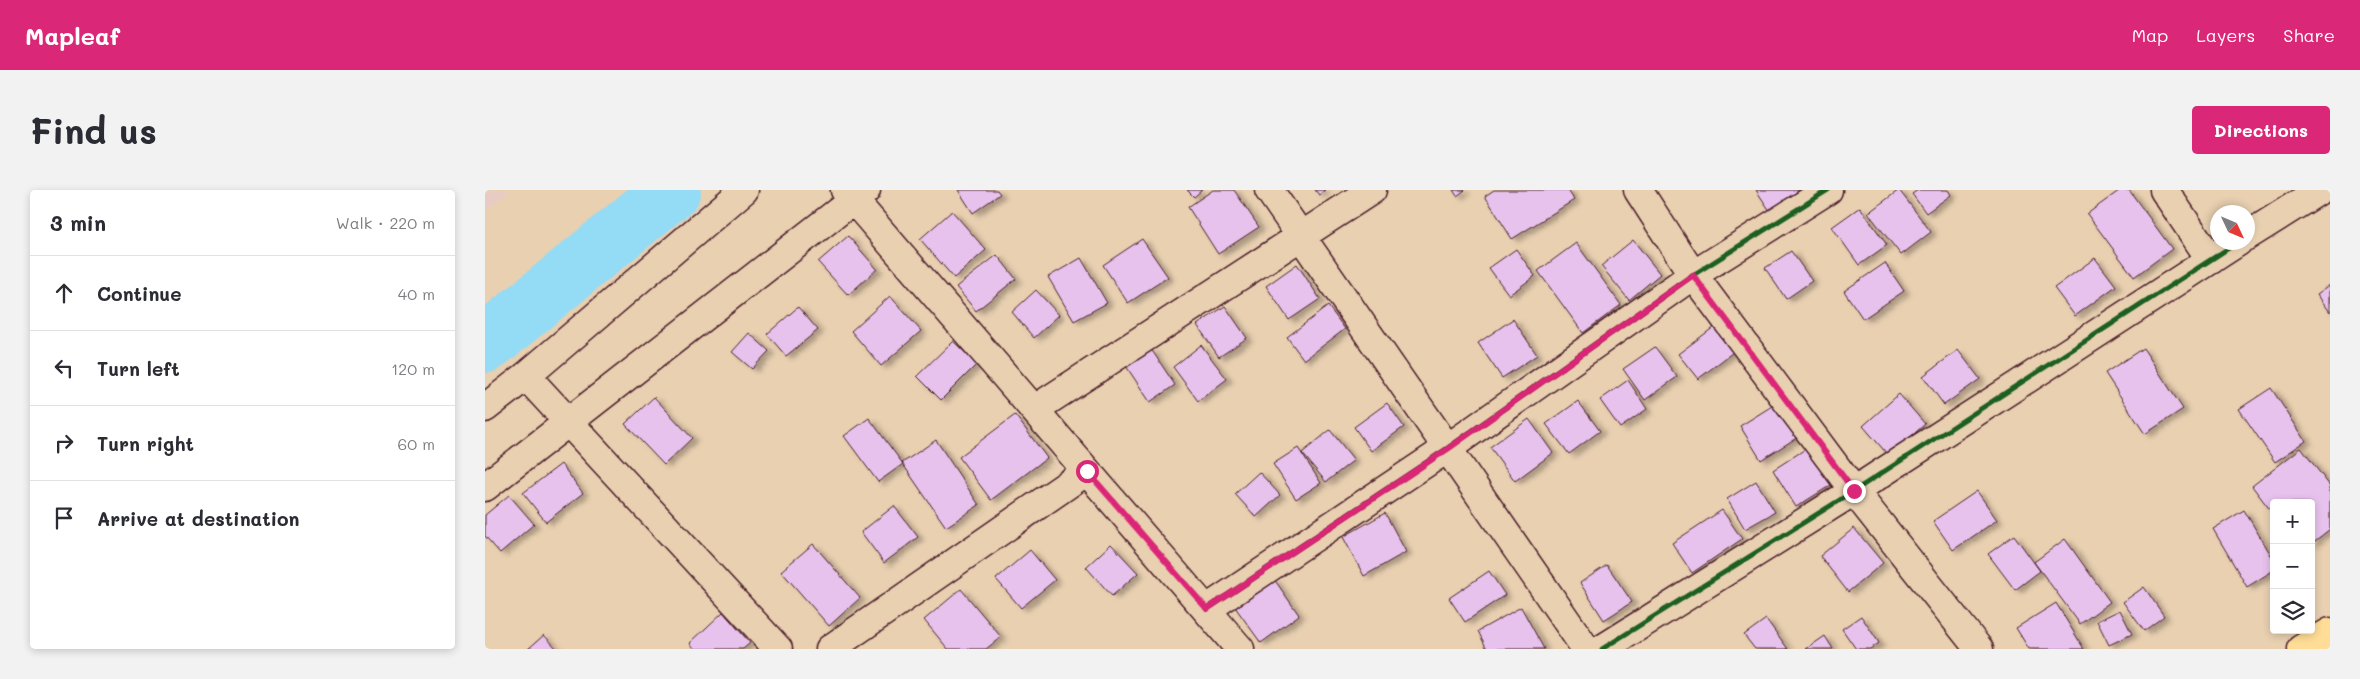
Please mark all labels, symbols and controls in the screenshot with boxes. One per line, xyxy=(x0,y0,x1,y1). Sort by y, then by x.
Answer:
text: Mapleaf xyxy=(25,20,120,51)
text: Map xyxy=(2132,23,2168,47)
text: Layers xyxy=(2196,23,2255,47)
text: Share xyxy=(2283,23,2335,47)
button: Directions xyxy=(2192,106,2330,154)
text: Find us xyxy=(30,107,157,153)
north arrow xyxy=(2210,205,2255,250)
text: 3 min xyxy=(50,209,106,236)
text: Walk · 220 m xyxy=(336,212,435,233)
icon: ahead xyxy=(50,279,78,307)
text: Continue xyxy=(97,281,182,306)
text: 40 m xyxy=(398,283,435,304)
icon: left xyxy=(50,354,78,382)
text: Turn left xyxy=(97,356,180,381)
text: 120 m xyxy=(391,358,435,379)
icon: right xyxy=(50,429,78,457)
text: Turn right xyxy=(97,431,194,456)
text: 60 m xyxy=(398,433,435,454)
route start xyxy=(1076,460,1099,483)
route end xyxy=(1843,480,1866,503)
map controls xyxy=(2270,499,2315,634)
button: + xyxy=(2270,499,2315,544)
icon: arrive xyxy=(50,504,78,532)
text: Arrive at destination xyxy=(97,506,300,531)
button: − xyxy=(2270,544,2315,589)
button: layers xyxy=(2270,589,2315,634)

